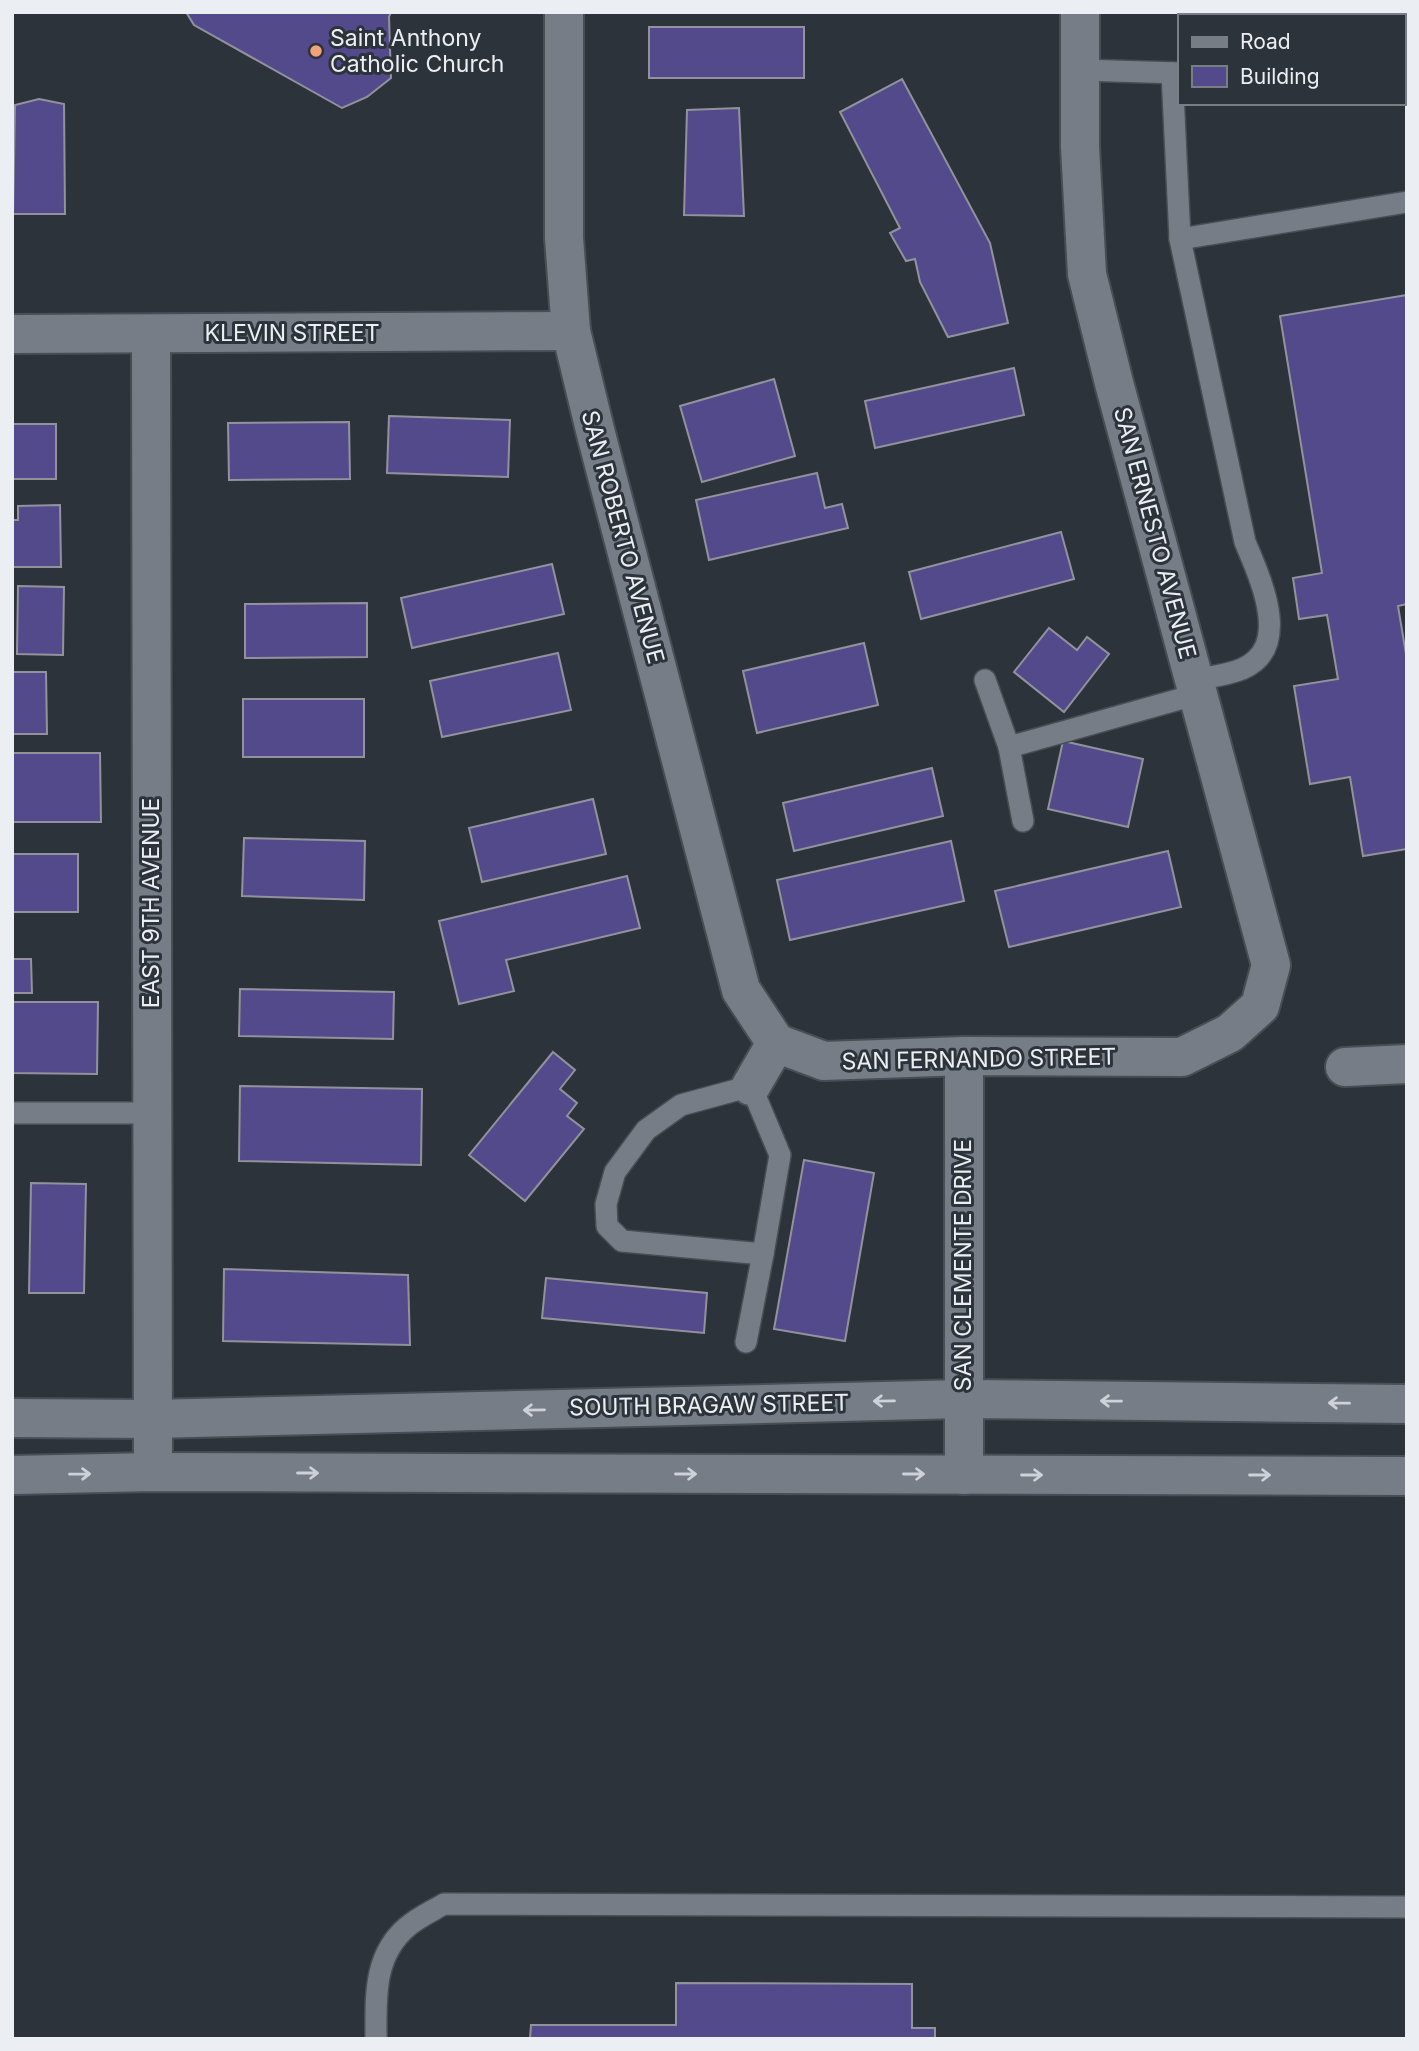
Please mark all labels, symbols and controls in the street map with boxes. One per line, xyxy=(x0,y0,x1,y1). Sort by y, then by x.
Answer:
legend xyxy=(1178,14,1405,105)
place label: Saint Anthony Catholic Church xyxy=(330,24,504,78)
text: Road xyxy=(1240,29,1291,54)
marker: Saint Anthony Catholic Church xyxy=(308,43,324,59)
text: Building xyxy=(1240,64,1320,89)
street label: KLEVIN STREET xyxy=(204,319,380,347)
street label: SAN ERNESTO AVENUE xyxy=(1108,404,1202,662)
street label: SAN ROBERTO AVENUE xyxy=(576,407,670,667)
street label: EAST 9TH AVENUE xyxy=(137,798,165,1008)
street label: SAN FERNANDO STREET xyxy=(841,1043,1117,1075)
street label: SAN CLEMENTE DRIVE xyxy=(949,1139,977,1391)
street label: SOUTH BRAGAW STREET xyxy=(569,1389,849,1421)
one-way arrow xyxy=(872,1394,895,1408)
one-way arrow xyxy=(1100,1394,1123,1407)
one-way arrow xyxy=(1327,1396,1350,1410)
one-way arrow xyxy=(522,1403,545,1416)
one-way arrow xyxy=(296,1466,319,1480)
one-way arrow xyxy=(69,1467,92,1481)
one-way arrow xyxy=(675,1467,698,1481)
one-way arrow xyxy=(902,1468,925,1481)
one-way arrow xyxy=(1021,1468,1044,1482)
one-way arrow xyxy=(1248,1468,1271,1482)

